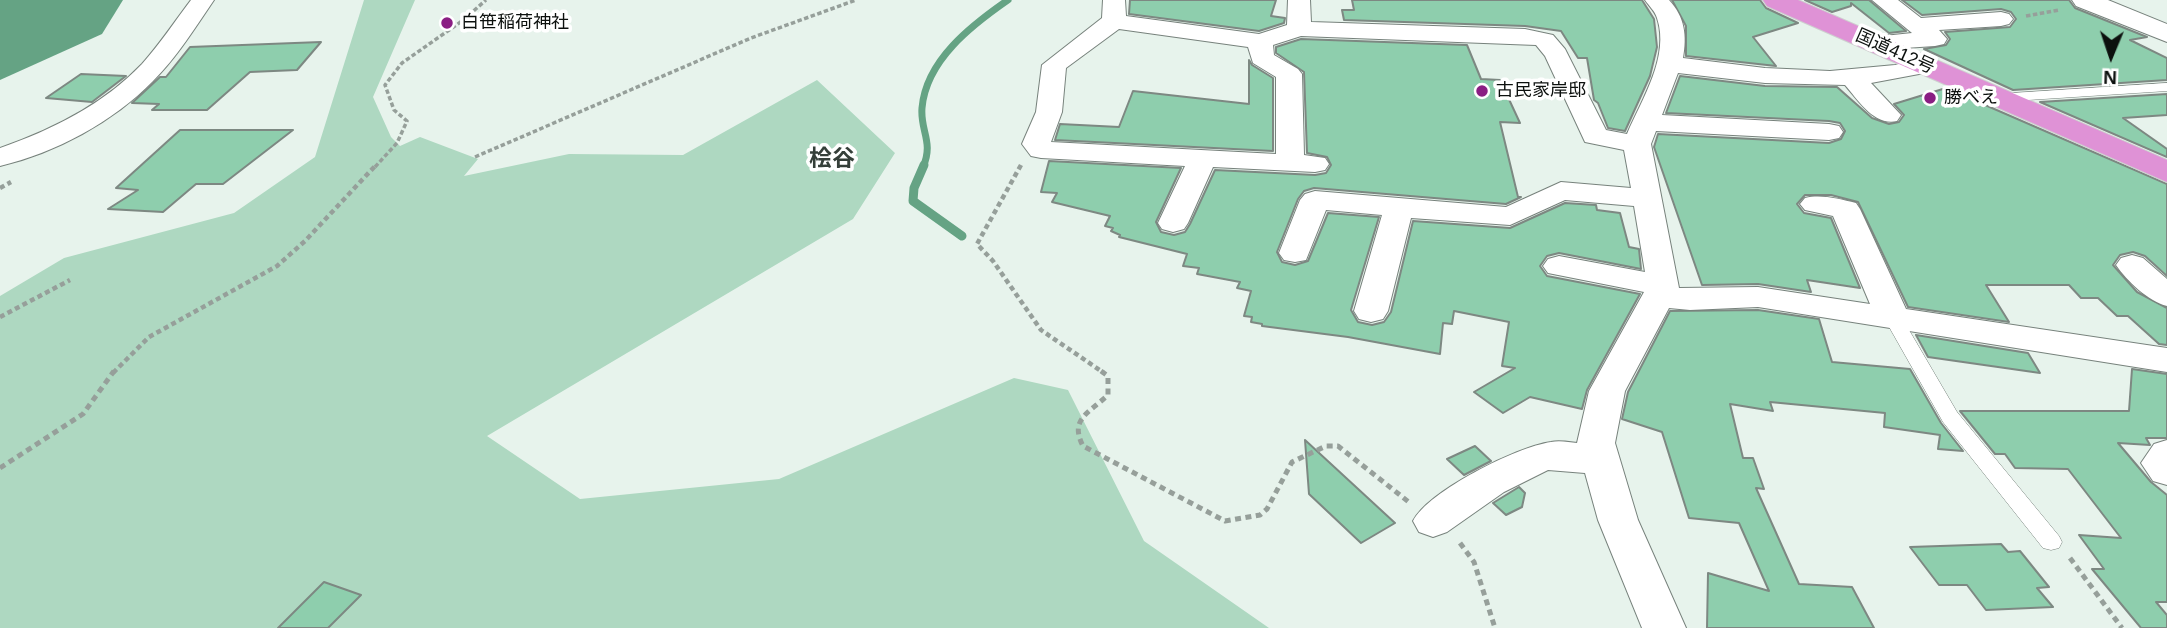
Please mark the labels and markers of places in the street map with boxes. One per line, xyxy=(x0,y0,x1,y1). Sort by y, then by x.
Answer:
place label: 白笹稲荷神社 xyxy=(461,12,569,34)
marker: 白笹稲荷神社 xyxy=(439,15,455,31)
place label: 古民家岸邸 xyxy=(1496,80,1586,102)
marker: 古民家岸邸 xyxy=(1474,83,1490,99)
place label: 勝べえ xyxy=(1944,87,1998,109)
marker: 勝べえ xyxy=(1922,90,1938,106)

